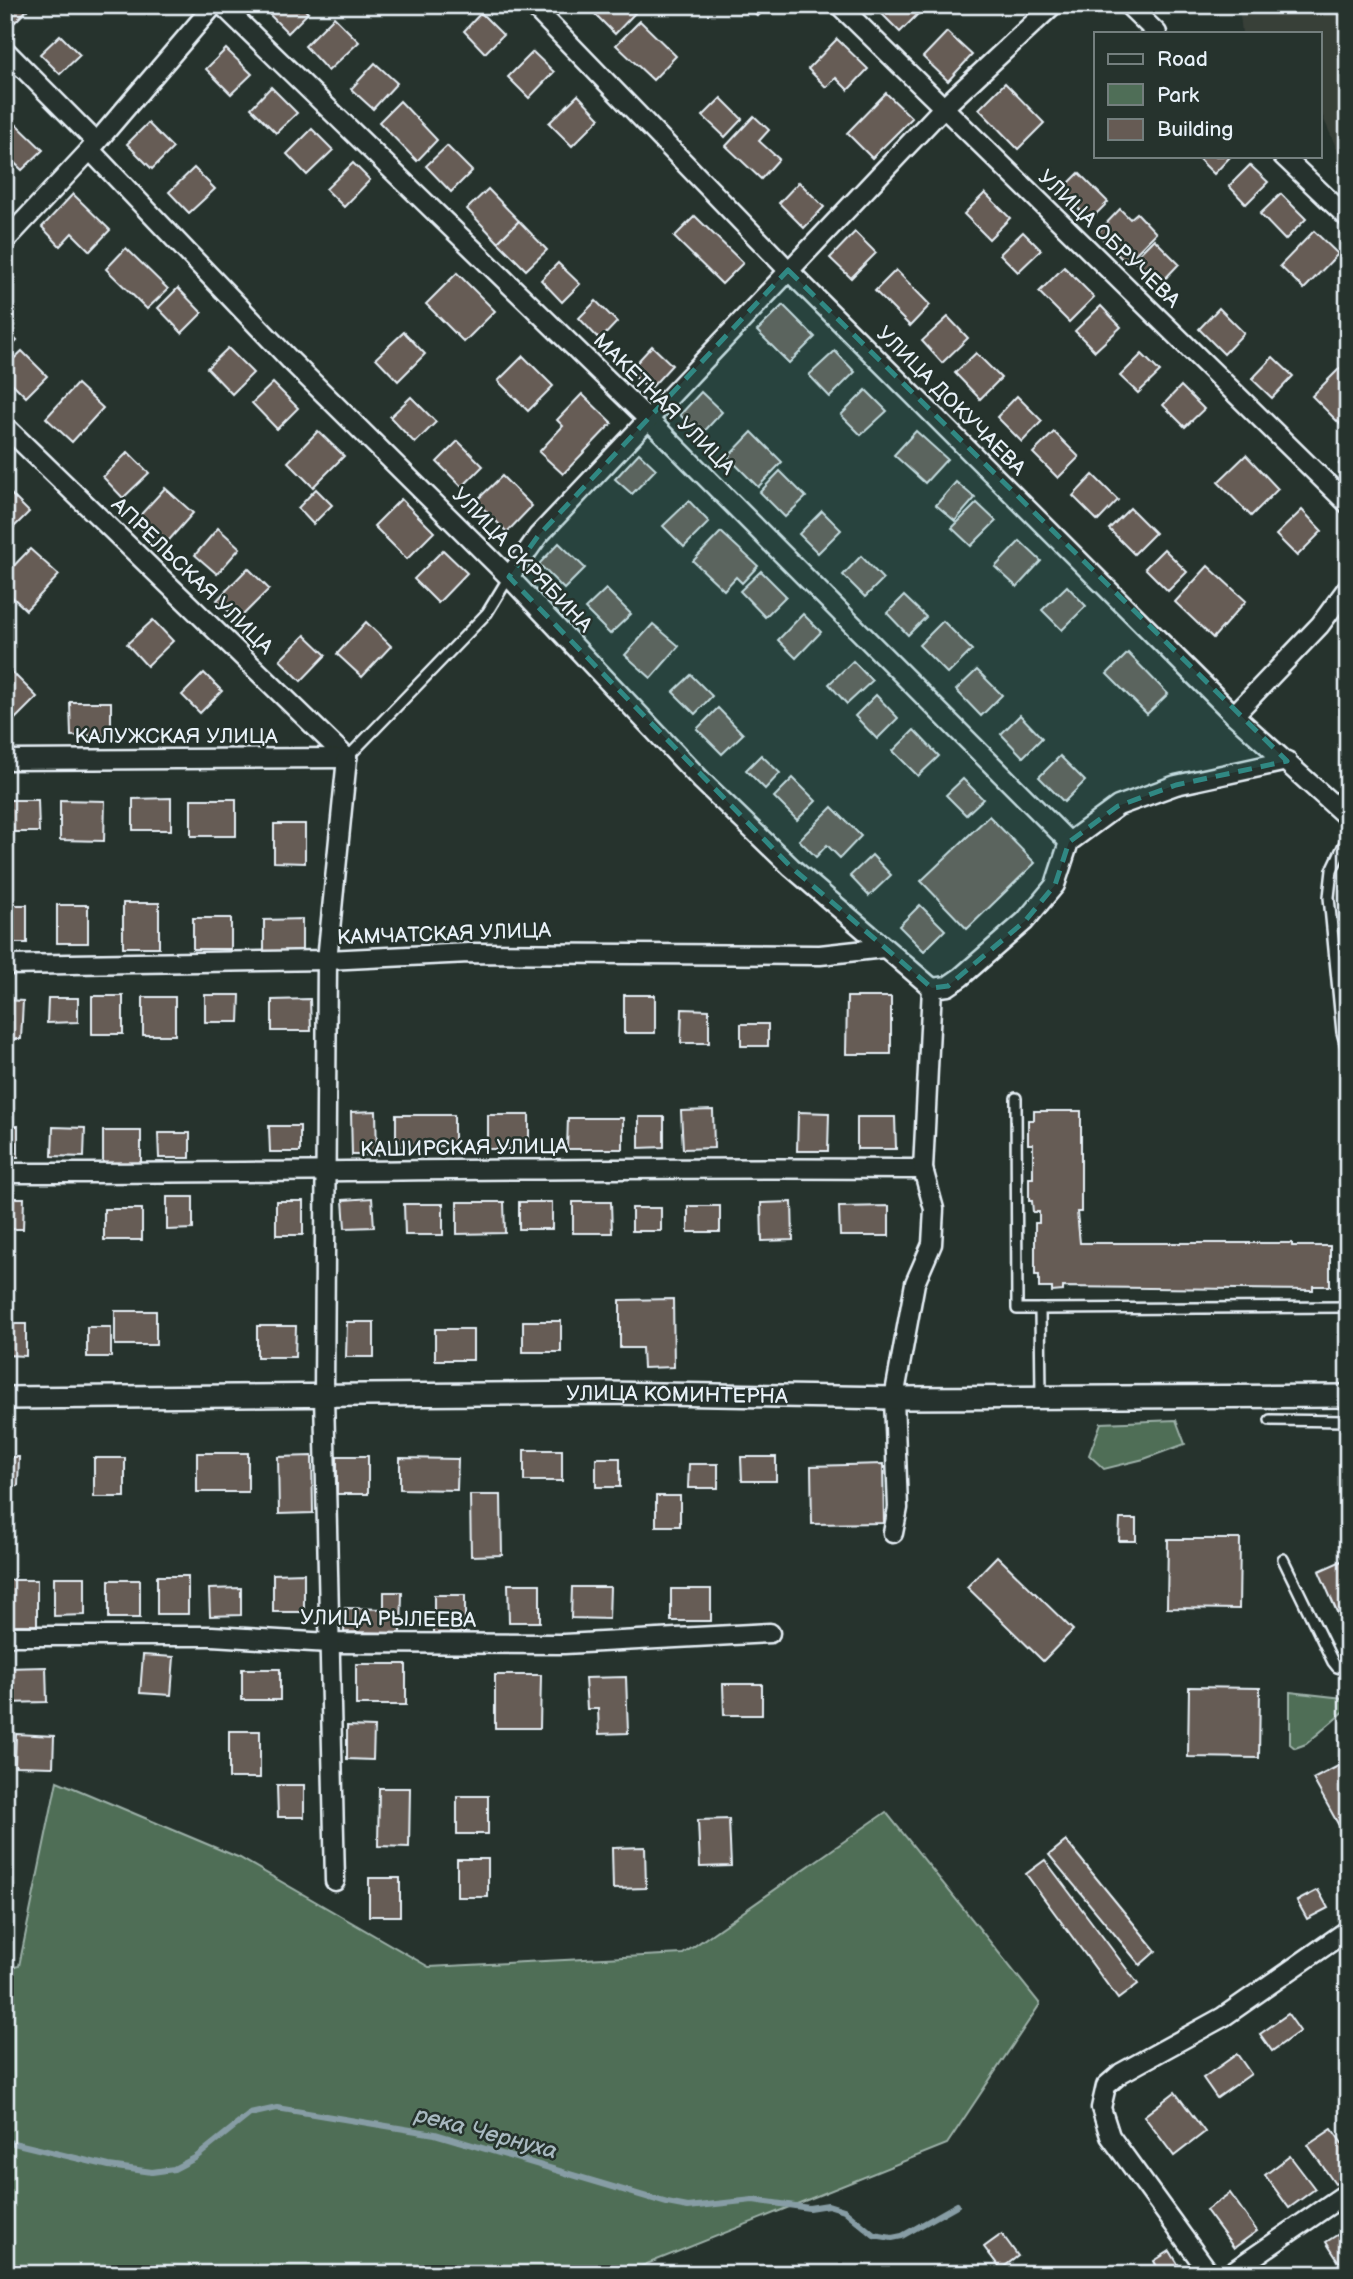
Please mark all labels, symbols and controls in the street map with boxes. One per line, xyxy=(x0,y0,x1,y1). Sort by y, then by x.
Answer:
legend xyxy=(1094,32,1322,158)
text: Road xyxy=(1157,47,1208,72)
text: Park xyxy=(1157,83,1200,108)
text: Building xyxy=(1157,117,1233,142)
street label: УЛИЦА ОБРУЧЕВА xyxy=(1033,165,1185,313)
street label: УЛИЦА ДОКУЧАЕВА xyxy=(871,321,1031,481)
street label: МАКЕТНАЯ УЛИЦА xyxy=(588,328,740,480)
street label: УЛИЦА СКРЯБИНА xyxy=(447,483,598,638)
street label: АПРЕЛЬСКАЯ УЛИЦА xyxy=(105,492,278,660)
street label: КАЛУЖСКАЯ УЛИЦА xyxy=(74,724,278,749)
street label: КАМЧАТСКАЯ УЛИЦА xyxy=(337,918,552,950)
street label: КАШИРСКАЯ УЛИЦА xyxy=(360,1134,568,1162)
street label: УЛИЦА КОМИНТЕРНА xyxy=(566,1380,788,1409)
street label: УЛИЦА РЫЛЕЕВА xyxy=(300,1605,476,1633)
water label: река Чернуха xyxy=(411,2100,560,2165)

